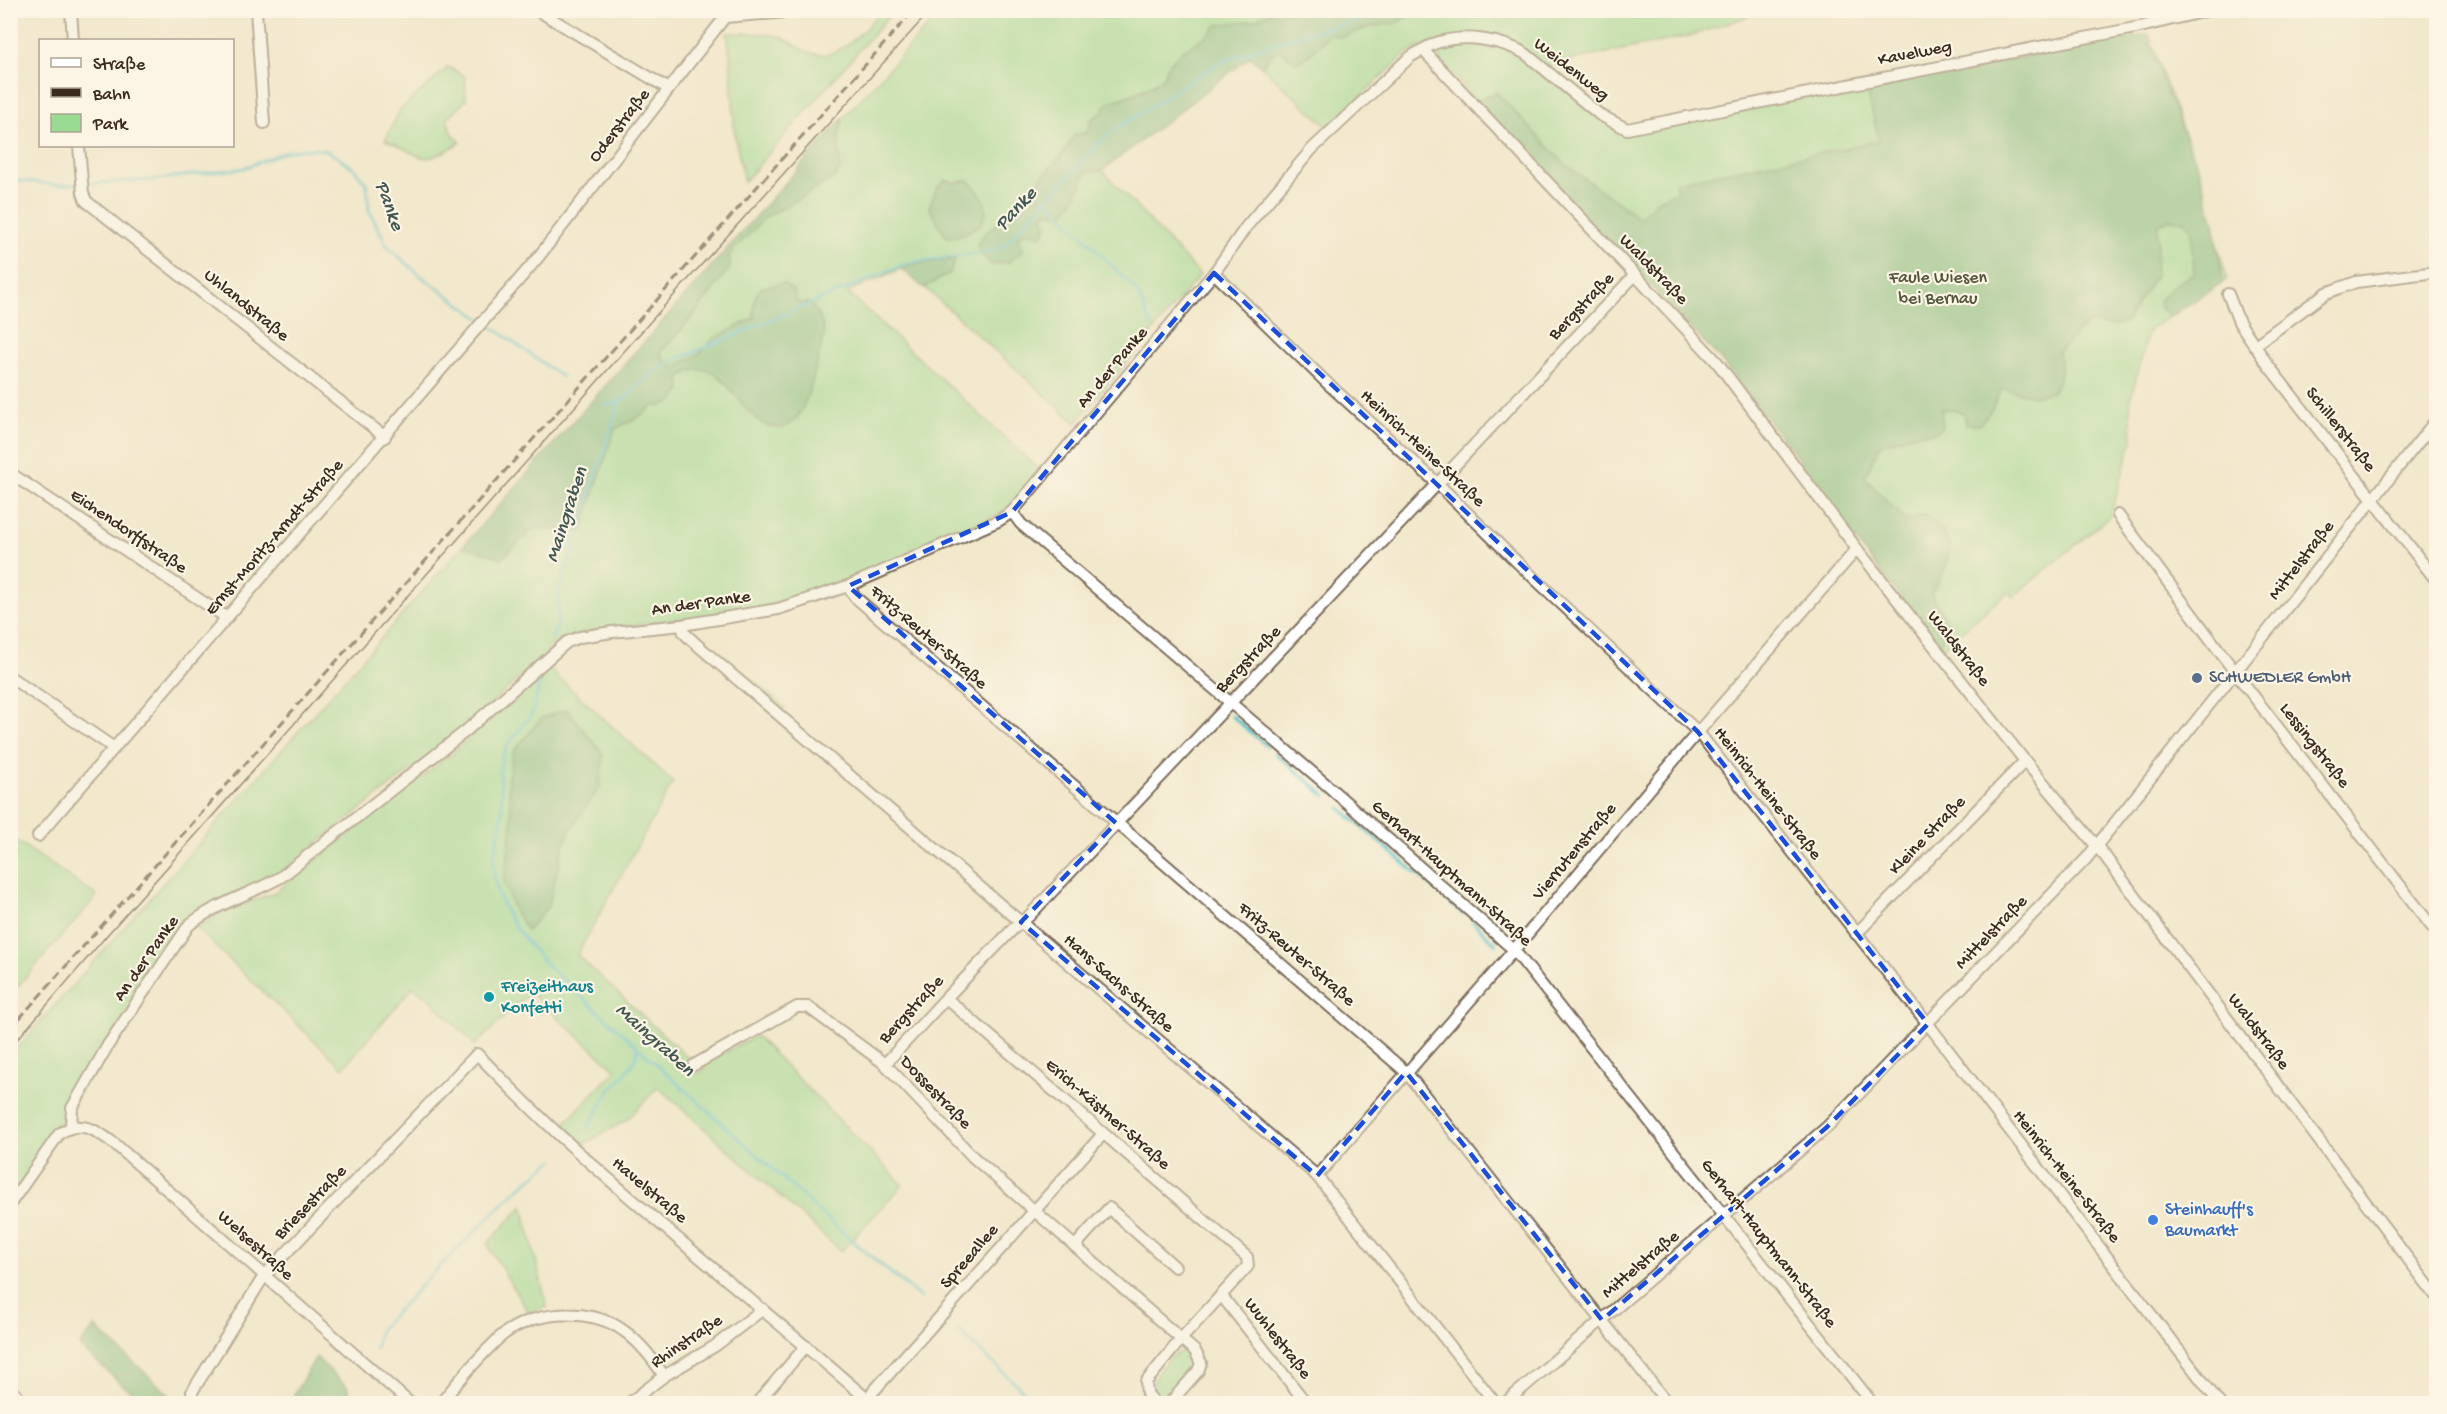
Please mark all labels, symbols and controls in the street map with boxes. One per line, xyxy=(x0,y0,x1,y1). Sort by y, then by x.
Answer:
street label: Weidenweg xyxy=(1529,34,1613,106)
street label: Kavelweg xyxy=(1876,37,1954,71)
legend xyxy=(39,39,234,147)
text: Straße xyxy=(93,55,146,76)
street label: Oderstraße xyxy=(585,84,656,167)
text: Bahn xyxy=(92,85,131,106)
text: Park xyxy=(92,115,129,136)
water label: Panke xyxy=(368,178,408,234)
water label: Panke xyxy=(991,183,1043,236)
street label: Waldstraße xyxy=(1614,230,1692,310)
street label: Uhlandstraße xyxy=(199,265,293,347)
street label: Bergstraße xyxy=(1544,268,1620,346)
park label: Faule Wiesen bei Bernau xyxy=(1888,268,1988,310)
street label: An der Panke xyxy=(1073,323,1154,413)
street label: Schillerstraße xyxy=(2300,383,2380,477)
street label: Heinrich-Heine-Straße xyxy=(1355,386,1489,513)
street label: Ernst-Moritz-Arndt-Straße xyxy=(201,455,349,620)
water label: Maingraben xyxy=(542,464,594,566)
street label: Eichendorffstraße xyxy=(66,485,191,579)
street label: Mittelstraße xyxy=(2265,517,2340,605)
street label: Fritz-Reuter-Straße xyxy=(864,581,991,695)
street label: An der Panke xyxy=(650,587,753,621)
street label: Waldstraße xyxy=(1922,607,1995,692)
street label: Bergstraße xyxy=(1211,621,1287,699)
place label: SCHWEDLER GmbH xyxy=(2209,668,2352,689)
marker: SCHWEDLER GmbH xyxy=(2190,671,2204,685)
street label: Lessingstraße xyxy=(2274,699,2354,793)
street label: Heinrich-Heine-Straße xyxy=(1709,723,1826,865)
street label: Kleine Straße xyxy=(1885,792,1971,880)
street label: Gerhart-Hauptmann-Straße xyxy=(1366,796,1536,952)
street label: Vierrutenstraße xyxy=(1528,799,1622,906)
street label: Mittelstraße xyxy=(1951,891,2033,974)
street label: Fritz-Reuter-Straße xyxy=(1232,898,1359,1012)
street label: An der Panke xyxy=(110,912,185,1006)
street label: Hans-Sachs-Straße xyxy=(1058,930,1178,1038)
street label: Bergstraße xyxy=(874,971,949,1049)
place label: Freizeithaus Konfetti xyxy=(500,977,594,1019)
marker: Freizeithaus Konfetti xyxy=(482,990,496,1004)
street label: Waldstraße xyxy=(2222,990,2294,1075)
water label: Maingraben xyxy=(610,999,699,1083)
street label: Dossestraße xyxy=(894,1051,976,1135)
street label: Erich-Kästner-Straße xyxy=(1040,1055,1174,1176)
street label: Heinrich-Heine-Straße xyxy=(2008,1106,2125,1248)
street label: Havelstraße xyxy=(607,1153,692,1229)
street label: Gerhart-Hauptmann-Straße xyxy=(1695,1155,1841,1333)
street label: Briesestraße xyxy=(270,1161,352,1245)
place label: Steinhauff's Baumarkt xyxy=(2164,1200,2254,1242)
street label: Welsestraße xyxy=(213,1206,298,1286)
marker: Steinhauff's Baumarkt xyxy=(2146,1213,2160,1227)
street label: Spreeallee xyxy=(936,1220,1004,1294)
street label: Mittelstraße xyxy=(1598,1226,1685,1304)
street label: Wuhlestraße xyxy=(1239,1294,1316,1384)
street label: Rhinstraße xyxy=(647,1310,728,1374)

